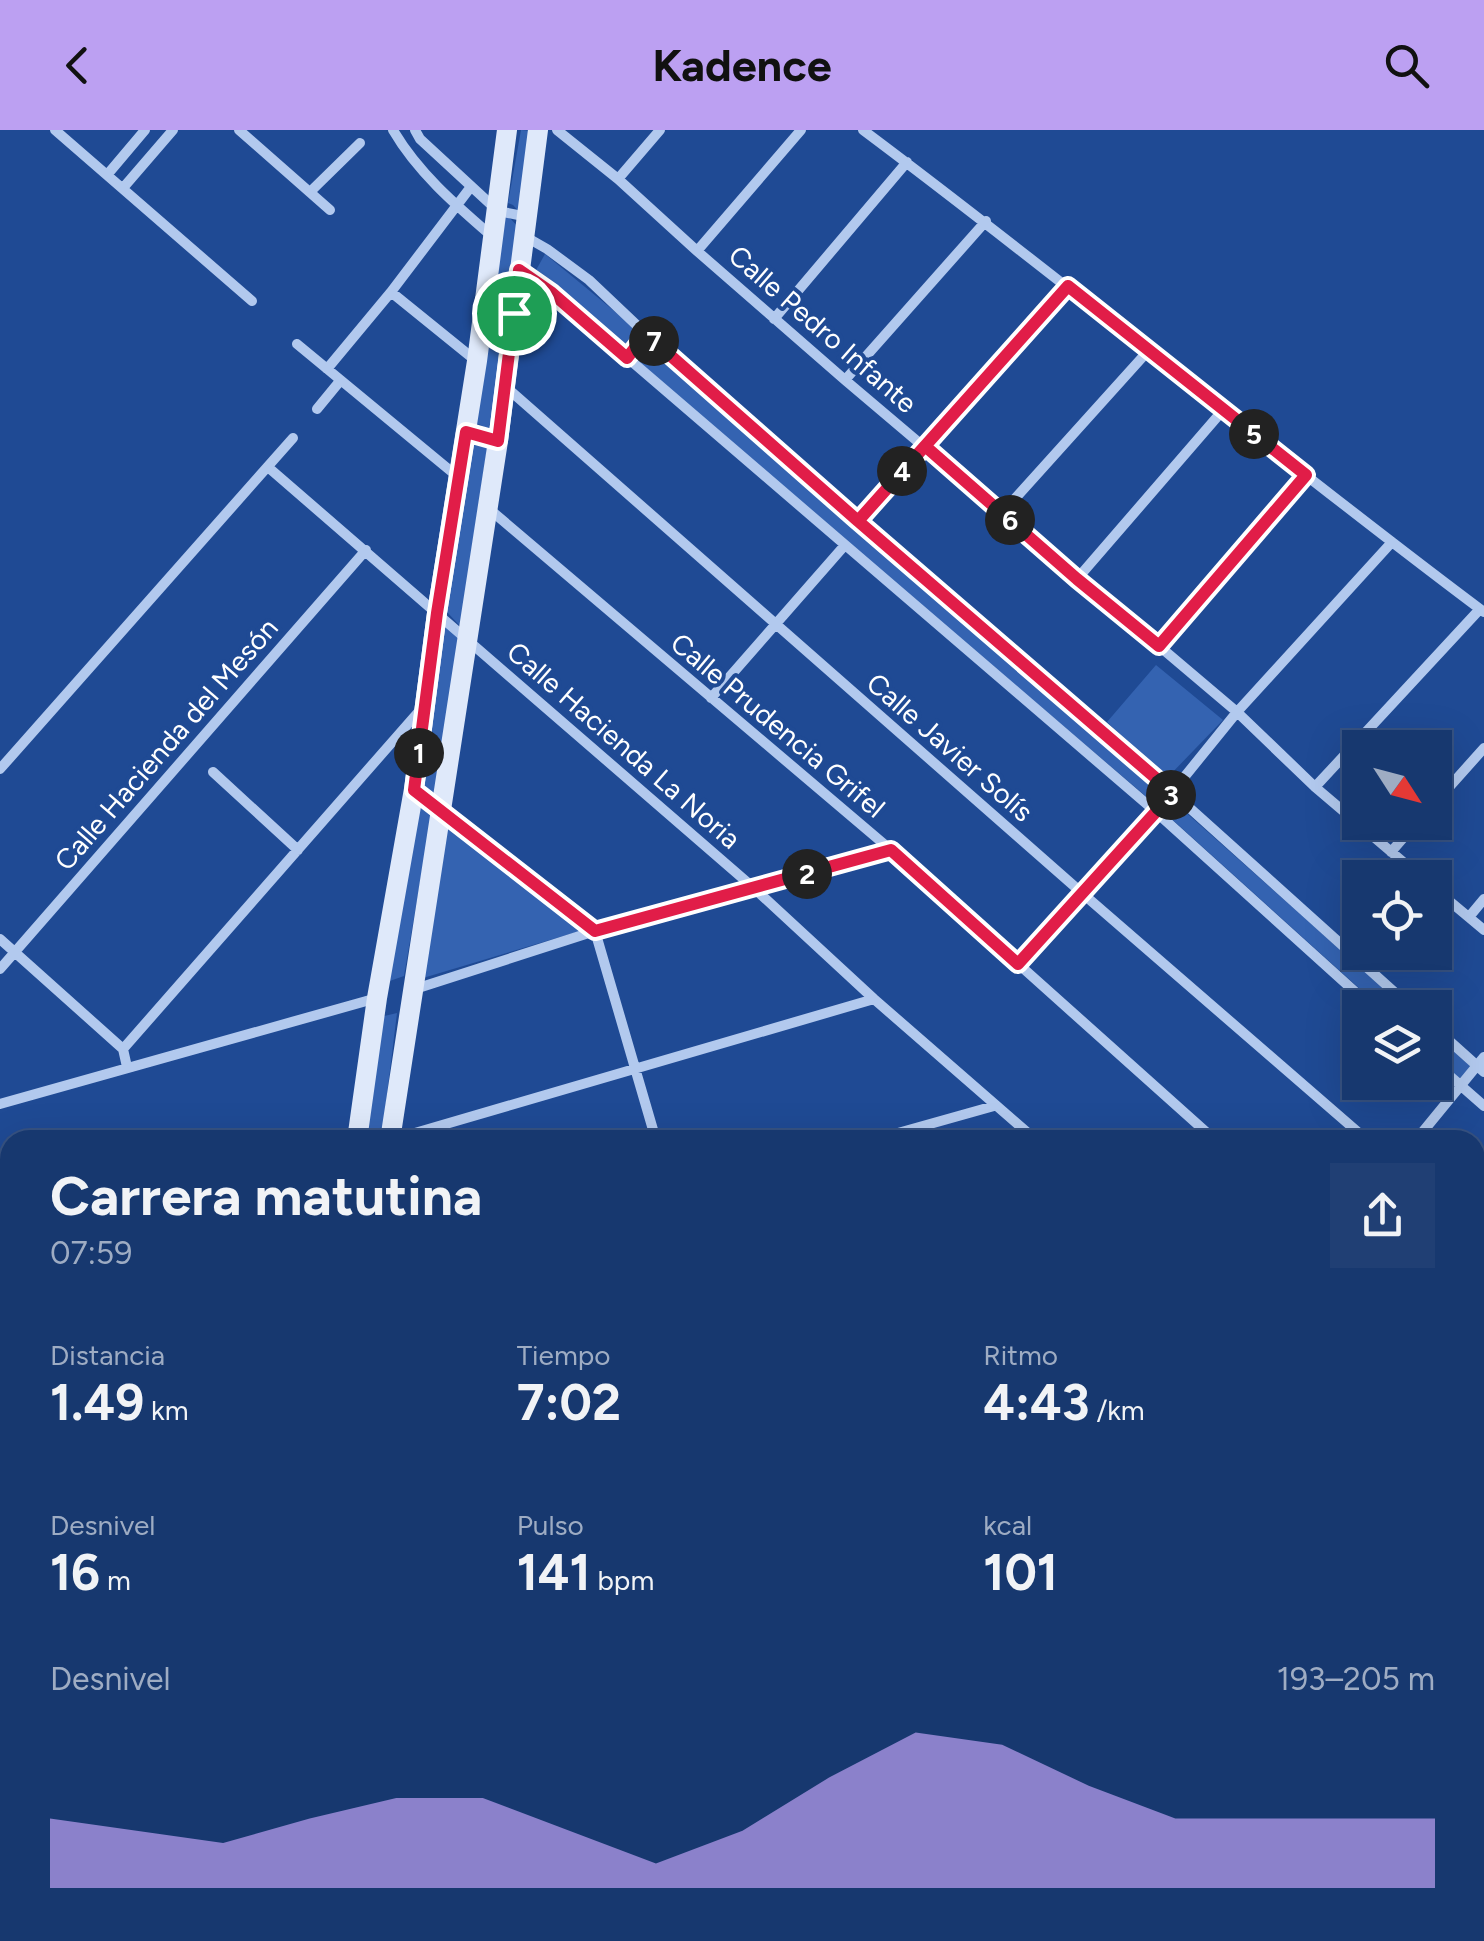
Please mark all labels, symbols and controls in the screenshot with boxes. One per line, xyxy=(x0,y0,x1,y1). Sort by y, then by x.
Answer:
icon: back xyxy=(50,38,105,93)
text: Kadence xyxy=(652,38,832,92)
icon: search xyxy=(1379,38,1434,93)
street label: Calle Pedro Infante xyxy=(722,238,924,420)
pin xyxy=(472,271,557,356)
icon: arrive xyxy=(487,286,542,341)
pin: 7 xyxy=(629,316,679,366)
text: 7 xyxy=(646,324,662,358)
pin: 5 xyxy=(1229,409,1279,459)
text: 5 xyxy=(1246,417,1262,451)
pin: 4 xyxy=(877,446,927,496)
text: 4 xyxy=(893,454,911,488)
pin: 6 xyxy=(985,495,1035,545)
text: 6 xyxy=(1002,503,1018,537)
street label: Calle Hacienda del Mesón xyxy=(47,611,285,877)
street label: Calle Prudencia Grifel xyxy=(664,625,892,825)
street label: Calle Hacienda La Noria xyxy=(500,634,748,856)
street label: Calle Javier Solís xyxy=(860,665,1040,829)
pin: 1 xyxy=(394,728,444,778)
north arrow xyxy=(1342,730,1452,840)
map controls xyxy=(1342,730,1452,1100)
text: 1 xyxy=(413,736,425,770)
pin: 3 xyxy=(1146,770,1196,820)
text: 3 xyxy=(1163,778,1179,812)
pin: 2 xyxy=(782,849,832,899)
text: 2 xyxy=(799,857,815,891)
button: locate xyxy=(1342,860,1452,970)
button: layers xyxy=(1342,990,1452,1100)
text: Carrera matutina xyxy=(50,1163,482,1229)
button: share xyxy=(1330,1163,1435,1268)
text: 07:59 xyxy=(50,1234,132,1272)
text: Distancia xyxy=(50,1338,165,1372)
text: Tiempo xyxy=(517,1338,611,1372)
text: Ritmo xyxy=(983,1338,1058,1372)
text: 1.49 xyxy=(50,1372,144,1433)
text: 7:02 xyxy=(517,1372,621,1433)
text: 4:43 xyxy=(983,1372,1089,1433)
text: km xyxy=(144,1393,188,1427)
text: /km xyxy=(1089,1393,1145,1427)
text: Desnivel xyxy=(50,1508,155,1542)
text: Pulso xyxy=(517,1508,584,1542)
text: kcal xyxy=(983,1508,1032,1542)
text: 16 xyxy=(50,1542,100,1603)
text: 141 xyxy=(517,1542,591,1603)
text: 101 xyxy=(983,1542,1058,1603)
text: m xyxy=(100,1563,131,1597)
text: bpm xyxy=(591,1563,654,1597)
text: Desnivel xyxy=(50,1660,170,1698)
text: 193–205 m xyxy=(1277,1660,1435,1698)

